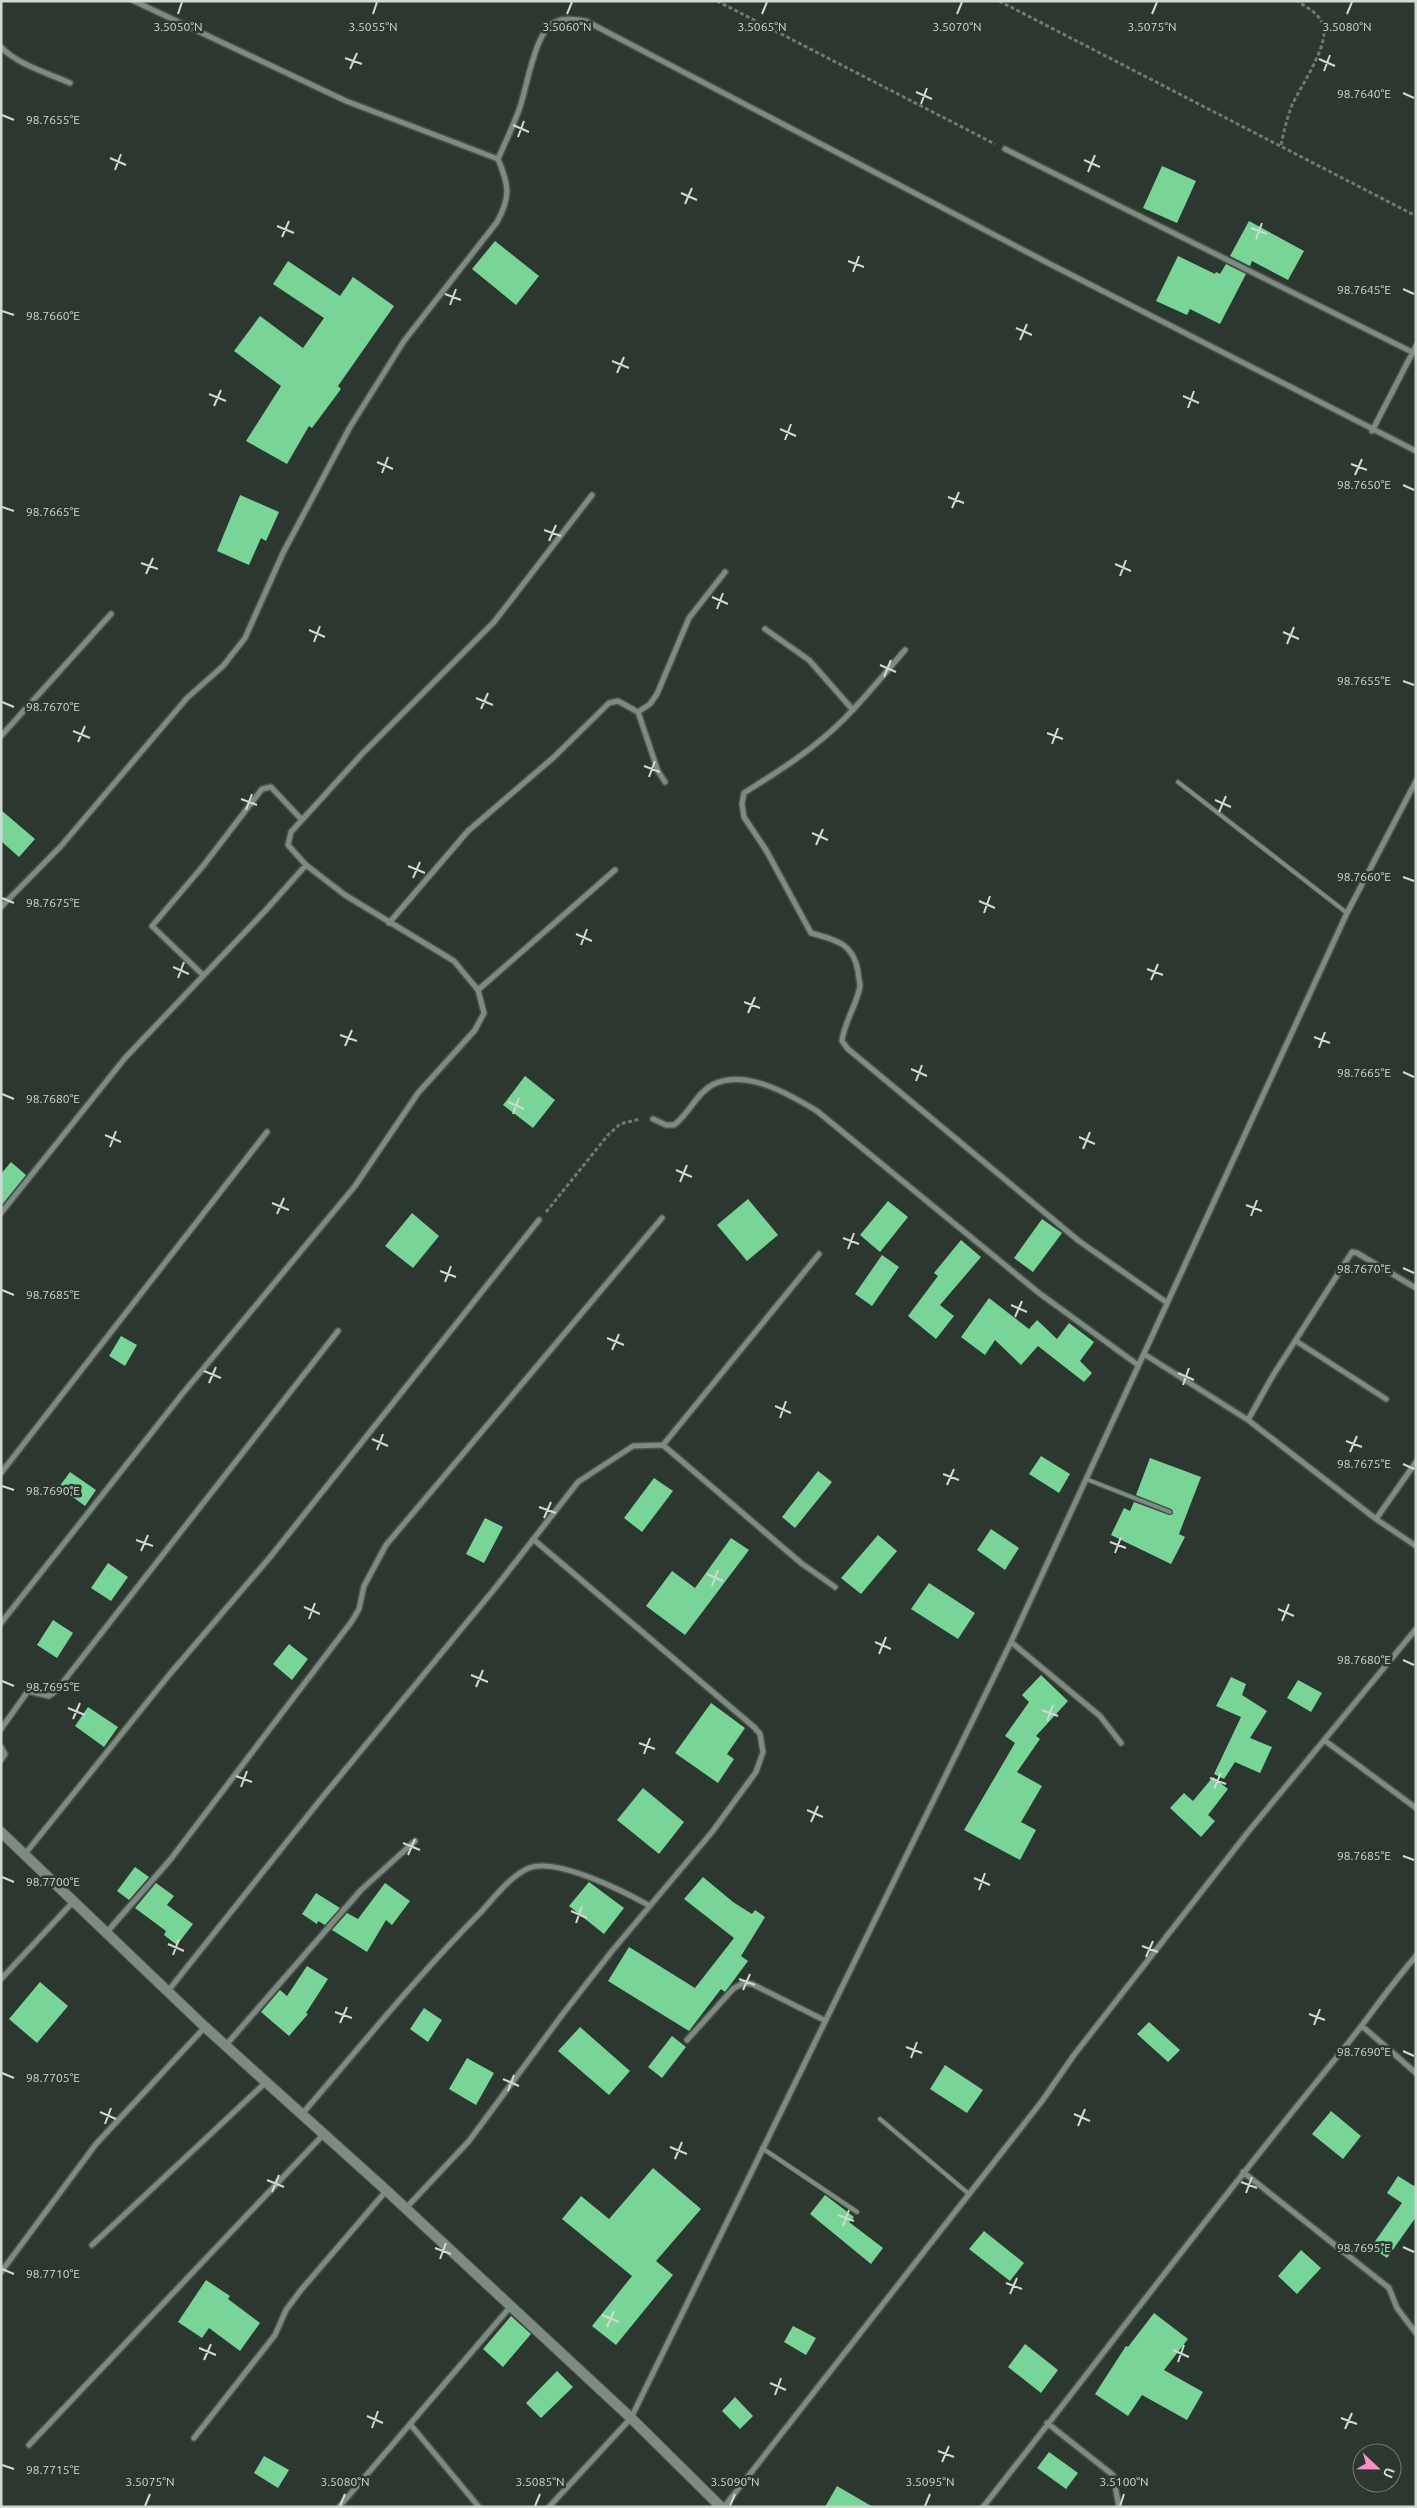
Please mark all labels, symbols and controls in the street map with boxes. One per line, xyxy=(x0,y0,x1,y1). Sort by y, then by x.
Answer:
text: 3.5050°N xyxy=(153,20,203,33)
text: 3.5055°N xyxy=(348,20,398,33)
text: 3.5060°N xyxy=(542,20,592,33)
text: 3.5065°N xyxy=(737,20,787,33)
text: 3.5070°N xyxy=(932,20,982,33)
text: 3.5075°N xyxy=(1127,20,1177,33)
text: 3.5080°N xyxy=(1322,20,1372,33)
text: 98.7640°E xyxy=(1337,87,1391,100)
text: 98.7655°E xyxy=(26,113,80,126)
text: 98.7645°E xyxy=(1337,283,1391,296)
text: 98.7660°E xyxy=(26,309,80,322)
text: 98.7650°E xyxy=(1337,478,1391,491)
text: 98.7665°E xyxy=(26,505,80,518)
text: 98.7655°E xyxy=(1337,674,1391,687)
text: 98.7670°E xyxy=(26,700,80,713)
text: 98.7660°E xyxy=(1337,870,1391,883)
text: 98.7675°E xyxy=(26,896,80,909)
text: 98.7665°E xyxy=(1337,1066,1391,1079)
text: 98.7680°E xyxy=(26,1092,80,1105)
text: 98.7670°E xyxy=(1337,1262,1391,1275)
text: 98.7685°E xyxy=(26,1288,80,1301)
text: 98.7675°E xyxy=(1337,1457,1391,1470)
text: 98.7690°E xyxy=(26,1484,80,1497)
text: 98.7680°E xyxy=(1337,1653,1391,1666)
text: 98.7695°E xyxy=(26,1680,80,1693)
text: 98.7685°E xyxy=(1337,1849,1391,1862)
text: 98.7700°E xyxy=(26,1875,80,1888)
text: 98.7690°E xyxy=(1337,2045,1391,2058)
text: 98.7705°E xyxy=(26,2071,80,2084)
text: 98.7695°E xyxy=(1337,2241,1391,2254)
text: 98.7710°E xyxy=(26,2267,80,2280)
north arrow xyxy=(1352,2443,1402,2493)
text: 98.7715°E xyxy=(26,2463,80,2476)
text: U xyxy=(1380,2465,1398,2480)
text: 3.5075°N xyxy=(125,2475,175,2488)
text: 3.5080°N xyxy=(320,2475,370,2488)
text: 3.5085°N xyxy=(515,2475,565,2488)
text: 3.5090°N xyxy=(710,2475,760,2488)
text: 3.5095°N xyxy=(905,2475,955,2488)
text: 3.5100°N xyxy=(1099,2475,1149,2488)

